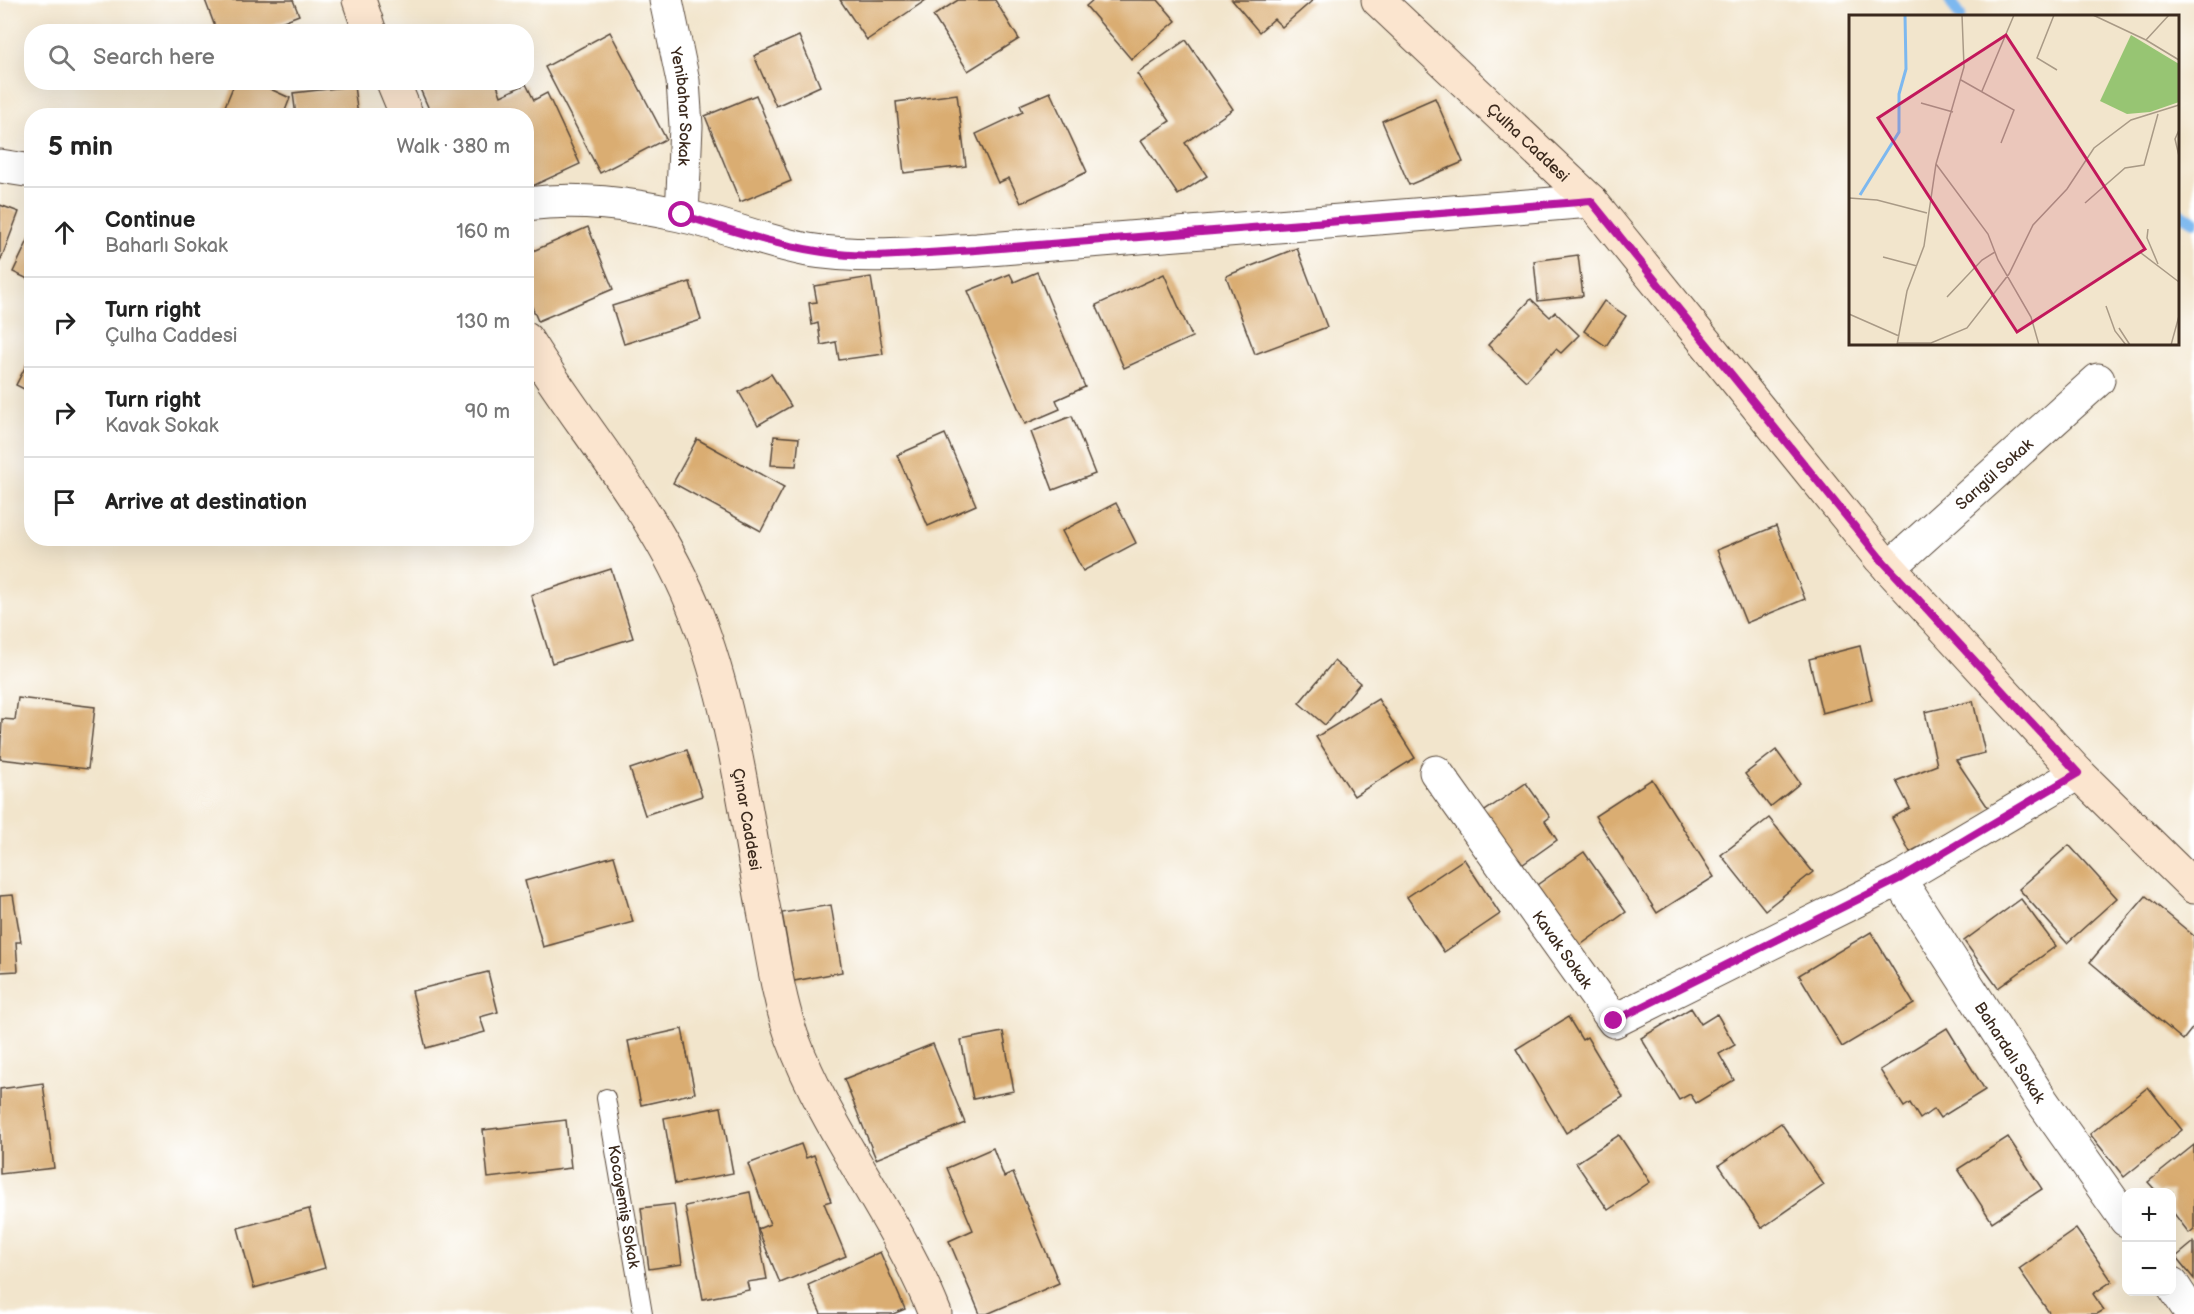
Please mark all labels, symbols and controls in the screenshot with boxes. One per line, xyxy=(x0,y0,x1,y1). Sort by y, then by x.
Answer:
inset map xyxy=(1849,15,2179,345)
search box xyxy=(24,24,534,90)
icon: search xyxy=(45,41,78,74)
text: Search here xyxy=(93,44,215,71)
street label: Yenibahar Sokak xyxy=(665,45,694,166)
street label: Çulha Caddesi xyxy=(1482,100,1573,186)
text: 5 min xyxy=(48,132,113,163)
text: Walk · 380 m xyxy=(397,135,510,159)
route start xyxy=(668,201,694,227)
text: Continue xyxy=(105,207,195,234)
icon: ahead xyxy=(48,216,81,249)
text: 160 m xyxy=(456,220,510,244)
text: Baharlı Sokak xyxy=(105,234,228,258)
text: Turn right xyxy=(105,297,201,324)
icon: right xyxy=(48,306,81,339)
text: 130 m xyxy=(456,310,510,334)
text: Çulha Caddesi xyxy=(105,324,238,348)
text: Turn right xyxy=(105,387,201,414)
icon: right xyxy=(48,396,81,429)
text: 90 m xyxy=(465,400,510,424)
text: Kavak Sokak xyxy=(105,414,219,438)
street label: Sarıgül Sokak xyxy=(1952,435,2038,514)
icon: arrive xyxy=(48,486,81,519)
text: Arrive at destination xyxy=(105,489,307,516)
street label: Çınar Caddesi xyxy=(728,767,764,872)
street label: Kavak Sokak xyxy=(1527,908,1596,993)
street label: Bahardalı Sokak xyxy=(1970,999,2049,1107)
route end xyxy=(1600,1007,1626,1033)
street label: Kocayemiş Sokak xyxy=(603,1144,643,1270)
map controls xyxy=(2122,1188,2176,1296)
button: + xyxy=(2122,1188,2176,1242)
button: − xyxy=(2122,1242,2176,1296)

